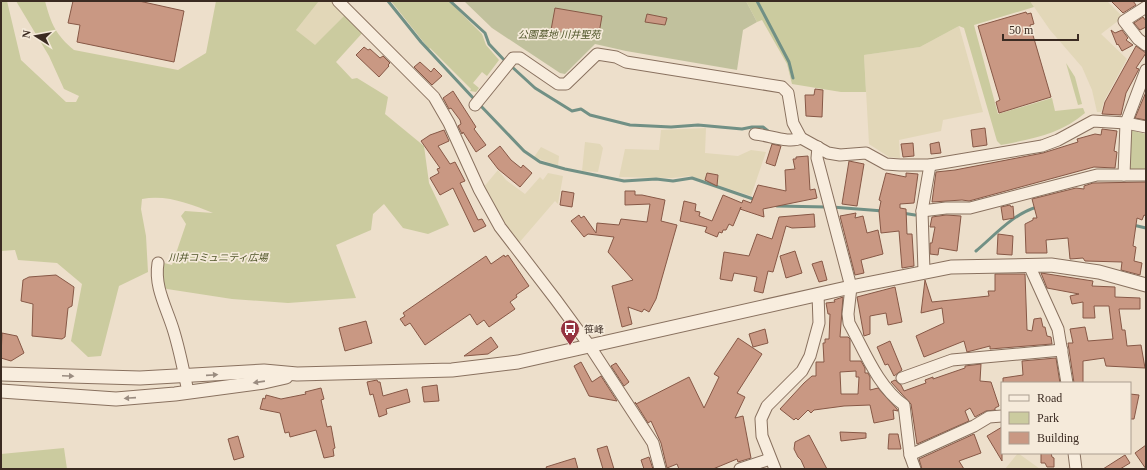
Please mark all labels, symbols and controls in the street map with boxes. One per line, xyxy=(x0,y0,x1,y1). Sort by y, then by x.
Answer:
north arrow xyxy=(16,16,56,56)
scale bar xyxy=(1003,16,1078,42)
text: 50 m xyxy=(1009,23,1034,37)
text: N xyxy=(20,29,33,39)
park label: 公園墓地 川井聖苑 xyxy=(518,29,602,40)
park label: 川井コミュニティ広場 xyxy=(168,252,269,263)
bus stop icon: 笹峰 xyxy=(559,318,581,346)
place label: 笹峰 xyxy=(584,324,604,335)
one-way arrow xyxy=(206,371,218,378)
one-way arrow xyxy=(62,372,74,379)
one-way arrow xyxy=(253,379,265,385)
legend xyxy=(1001,382,1131,454)
text: Road xyxy=(1037,391,1062,405)
one-way arrow xyxy=(124,394,136,401)
text: Park xyxy=(1037,411,1059,425)
text: Building xyxy=(1037,431,1079,445)

